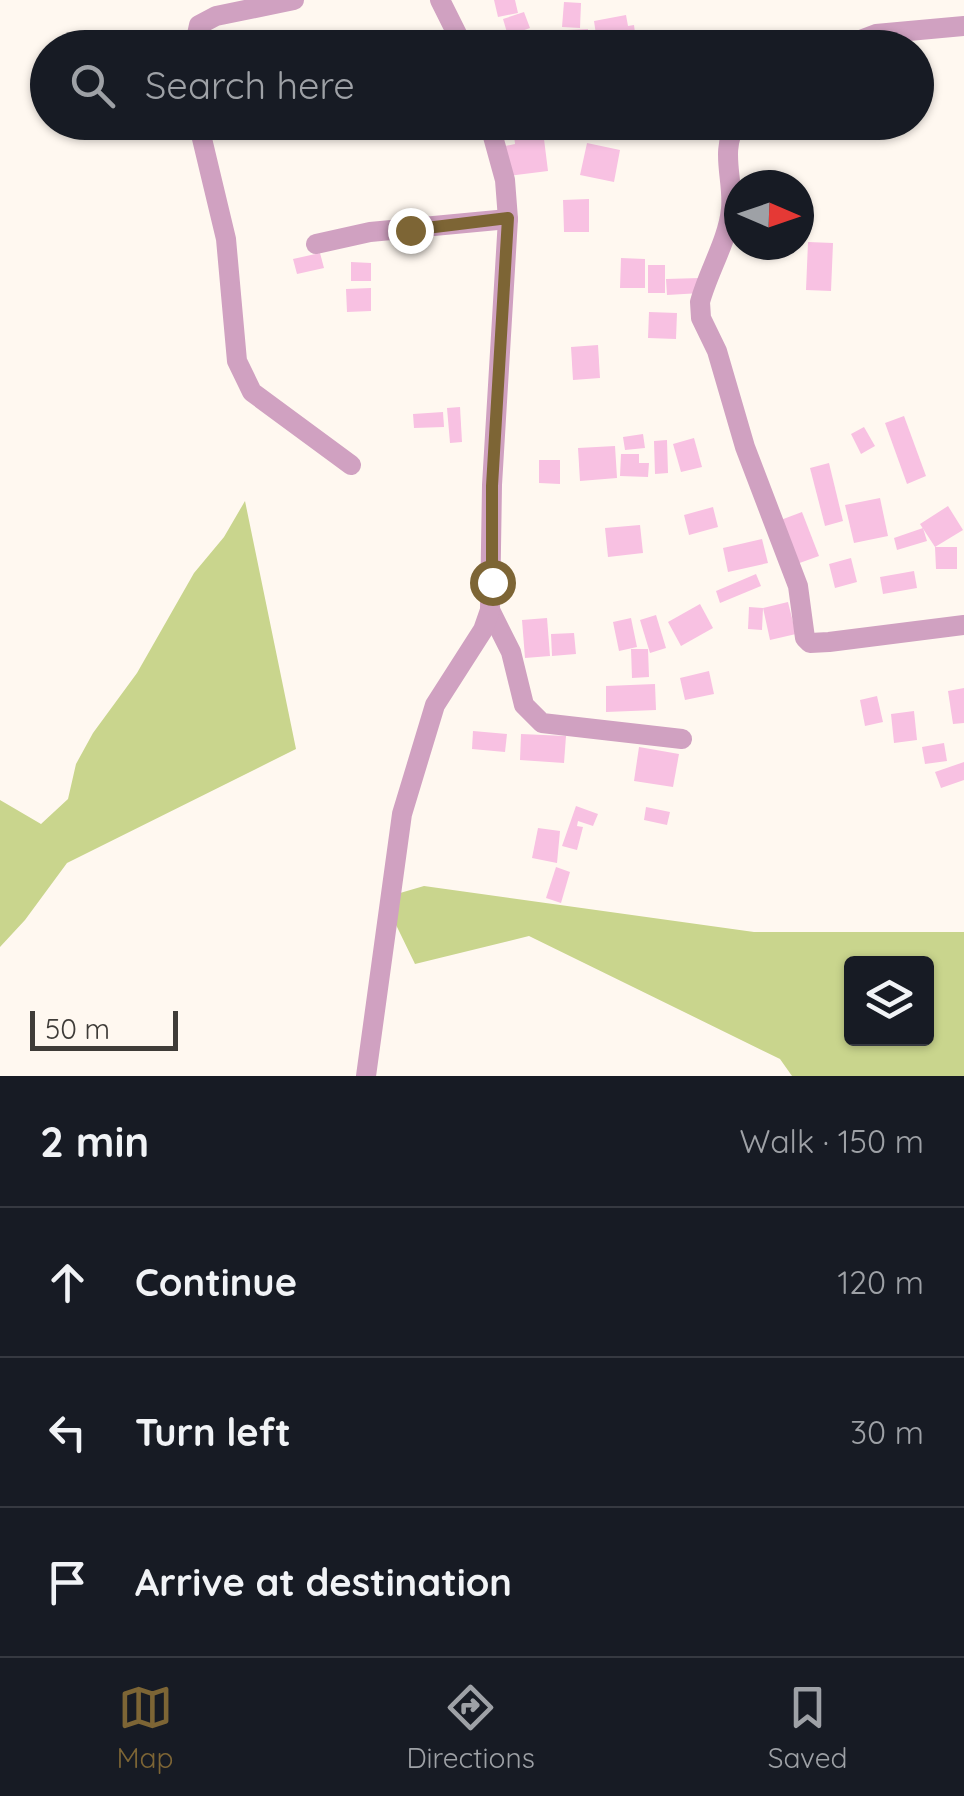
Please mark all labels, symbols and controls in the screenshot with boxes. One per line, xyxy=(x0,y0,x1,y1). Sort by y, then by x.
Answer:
search box xyxy=(30,30,934,140)
icon: search xyxy=(65,58,120,113)
text: Search here xyxy=(145,61,355,109)
north arrow xyxy=(724,170,814,260)
route end xyxy=(388,208,434,254)
route start xyxy=(470,560,516,606)
map controls xyxy=(844,956,934,1046)
button: layers xyxy=(844,956,934,1046)
scale bar xyxy=(30,1006,178,1050)
text: 50 m xyxy=(45,1011,110,1046)
text: 2 min xyxy=(40,1115,149,1168)
text: Walk · 150 m xyxy=(740,1121,924,1161)
icon: ahead xyxy=(40,1255,95,1310)
text: Continue xyxy=(135,1258,297,1306)
text: 120 m xyxy=(837,1262,924,1302)
icon: left xyxy=(40,1405,95,1460)
text: Turn left xyxy=(135,1408,291,1456)
text: 30 m xyxy=(850,1412,924,1452)
icon: arrive xyxy=(40,1555,95,1610)
text: Arrive at destination xyxy=(135,1558,512,1606)
tab: Map xyxy=(116,1680,174,1775)
tab: Directions xyxy=(406,1680,535,1775)
tab: Saved xyxy=(768,1680,848,1775)

